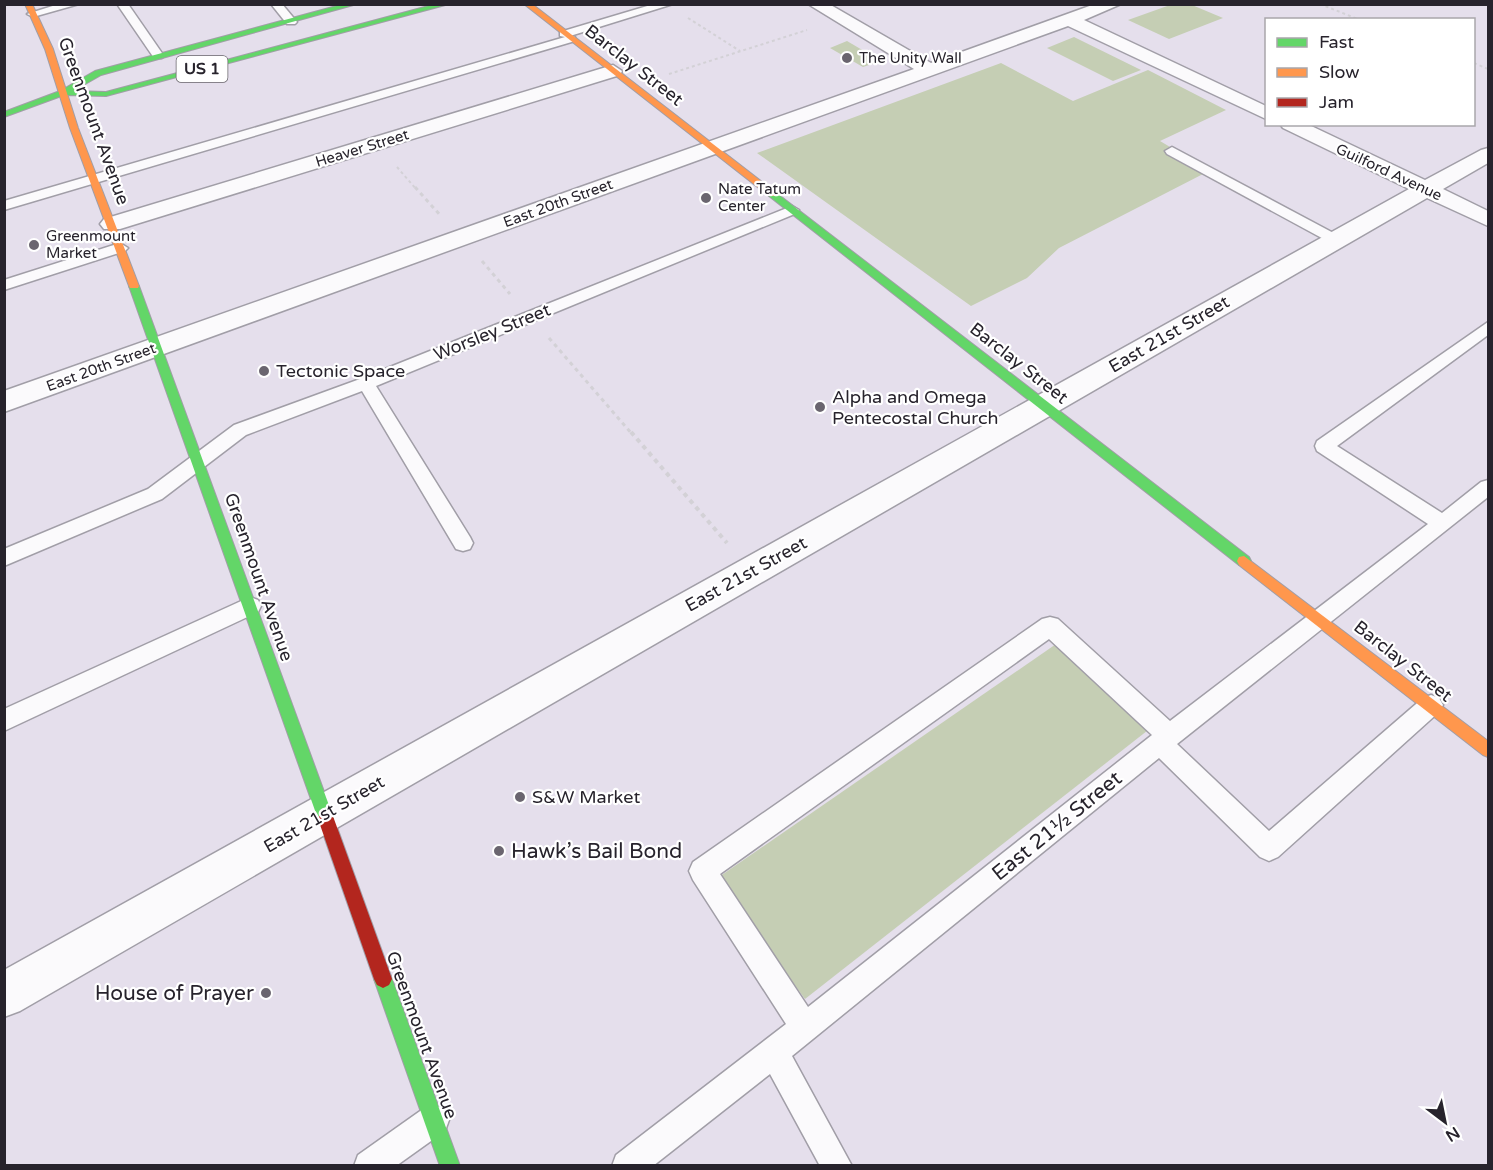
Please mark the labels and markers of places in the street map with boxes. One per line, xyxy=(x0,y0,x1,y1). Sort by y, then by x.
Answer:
place label: The Unity Wall xyxy=(859,49,962,67)
marker: The Unity Wall xyxy=(840,51,854,65)
place label: Nate Tatum Center xyxy=(718,180,801,215)
marker: Nate Tatum Center xyxy=(699,191,713,205)
place label: Greenmount Market xyxy=(46,227,136,262)
marker: Greenmount Market xyxy=(27,238,41,252)
place label: Tectonic Space xyxy=(276,360,405,382)
marker: Tectonic Space xyxy=(257,364,271,378)
place label: Alpha and Omega Pentecostal Church xyxy=(832,386,998,429)
marker: Alpha and Omega Pentecostal Church xyxy=(813,400,827,414)
place label: S&W Market xyxy=(532,786,640,808)
marker: S&W Market xyxy=(513,790,527,804)
place label: Hawk’s Bail Bond xyxy=(511,839,682,864)
marker: Hawk’s Bail Bond xyxy=(492,844,506,858)
place label: House of Prayer xyxy=(95,981,254,1006)
marker: House of Prayer xyxy=(259,986,273,1000)

